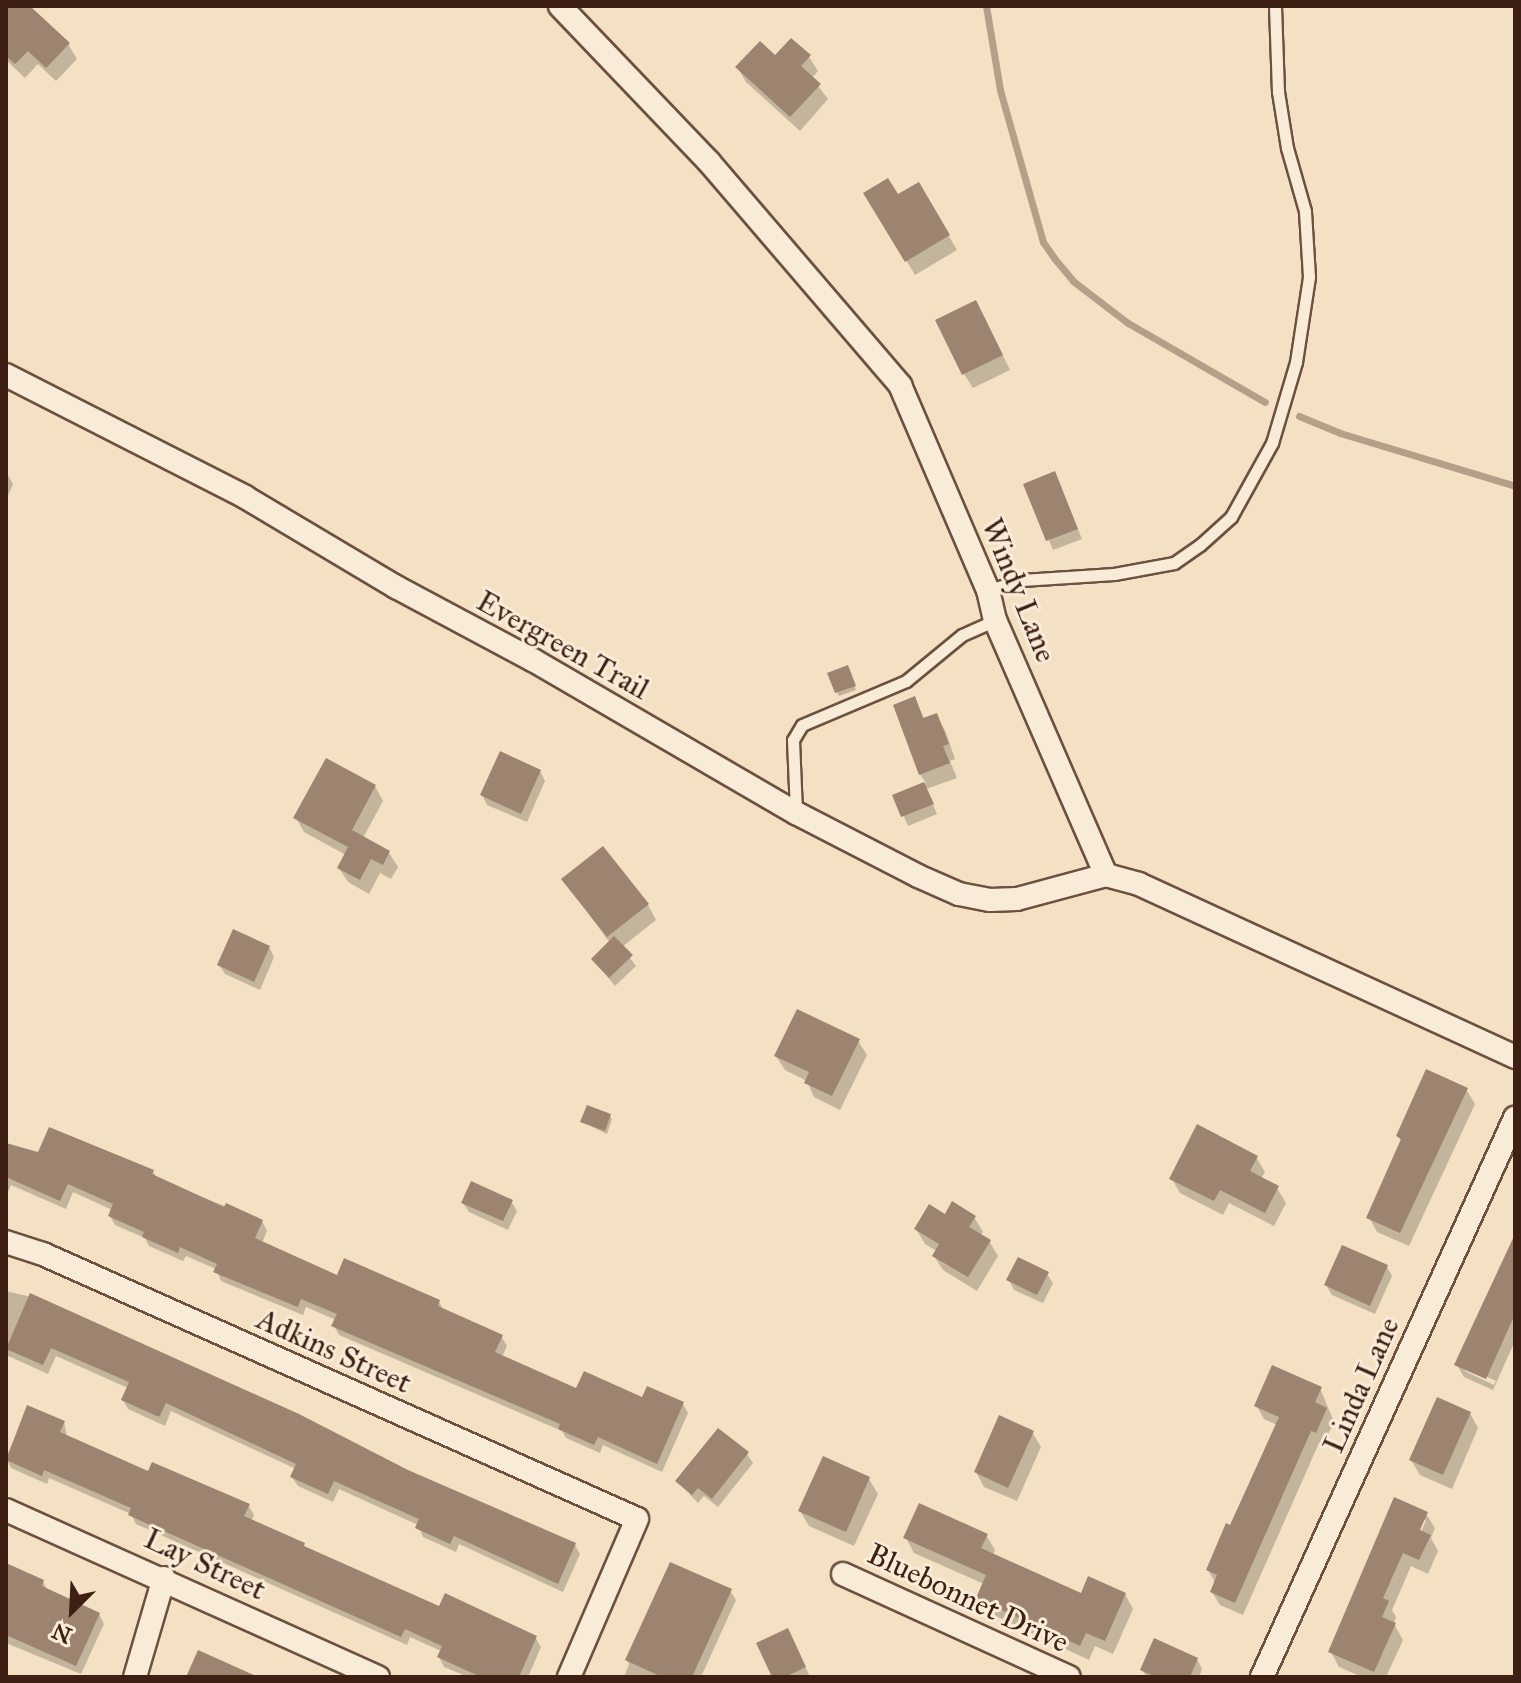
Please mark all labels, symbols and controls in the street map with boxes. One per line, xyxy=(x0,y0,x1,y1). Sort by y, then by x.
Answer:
street label: Windy Lane xyxy=(974,513,1064,667)
street label: Evergreen Trail xyxy=(471,583,655,707)
street label: Adkins Street xyxy=(251,1301,417,1401)
street label: Linda Lane xyxy=(1315,1312,1407,1458)
street label: Lay Street xyxy=(139,1520,271,1608)
street label: Bluebonnet Drive xyxy=(862,1536,1074,1660)
north arrow xyxy=(32,1571,112,1651)
text: N xyxy=(48,1617,76,1650)

